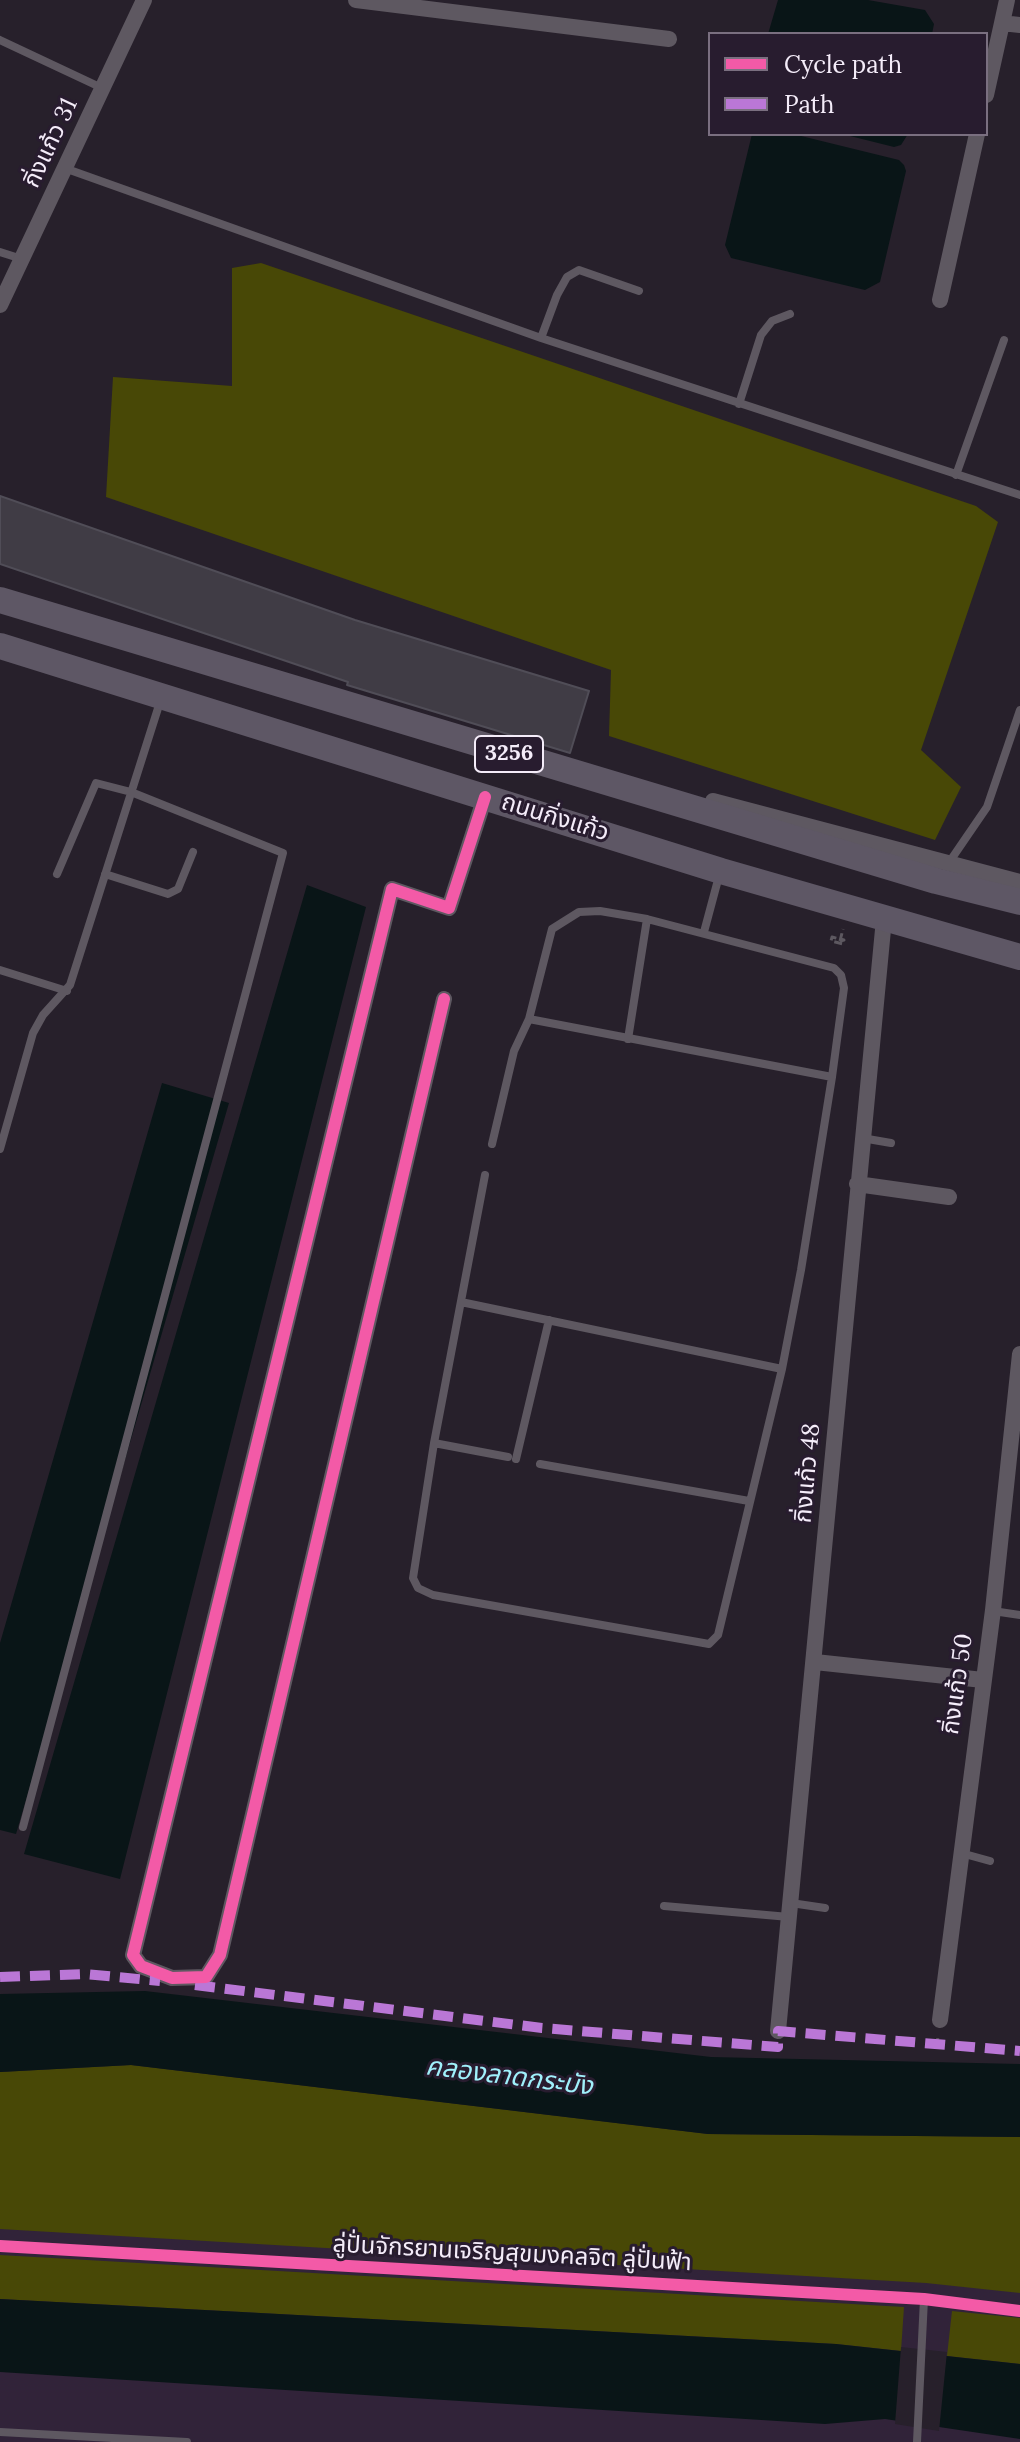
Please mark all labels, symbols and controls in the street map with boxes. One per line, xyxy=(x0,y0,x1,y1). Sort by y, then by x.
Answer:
legend xyxy=(708,32,988,136)
text: Cycle path xyxy=(784,49,902,80)
text: Path xyxy=(784,89,834,120)
street label: กิ่งแก้ว 31 xyxy=(18,94,84,192)
road number: 3256 xyxy=(475,736,543,772)
street label: ถนนกิ่งแก้ว xyxy=(498,788,612,848)
street label: กิ่งแก้ว 48 xyxy=(789,1422,827,1524)
street label: กิ่งแก้ว 50 xyxy=(937,1632,979,1736)
water label: คลองลาดกระบัง xyxy=(424,2051,594,2103)
street label: ลู่ปั่นจักรยานเจริญสุขมงคลจิต ลู่ปั่นฟ้า xyxy=(332,2230,692,2278)

